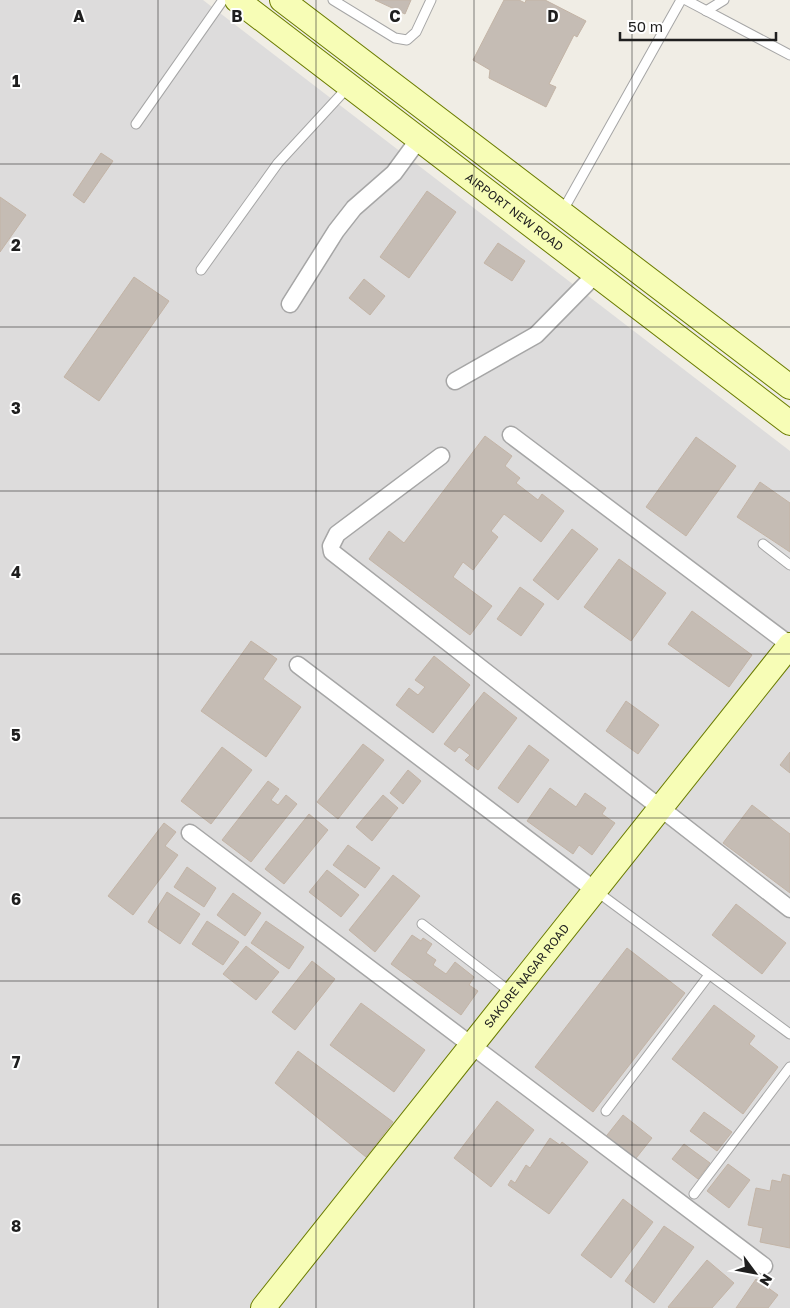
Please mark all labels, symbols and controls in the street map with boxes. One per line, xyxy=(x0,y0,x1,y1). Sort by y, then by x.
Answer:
text: A xyxy=(73,6,85,26)
text: B xyxy=(231,6,243,26)
text: C xyxy=(389,6,401,26)
text: D xyxy=(547,6,559,26)
scale bar xyxy=(620,10,776,42)
text: 50 m xyxy=(628,17,663,35)
text: 1 xyxy=(12,71,20,91)
street label: AIRPORT NEW ROAD xyxy=(462,169,567,254)
text: 2 xyxy=(11,235,21,255)
text: 3 xyxy=(11,398,21,418)
text: 4 xyxy=(11,562,21,582)
text: 5 xyxy=(11,725,21,745)
text: 6 xyxy=(11,889,21,909)
street label: SAKORE NAGAR ROAD xyxy=(481,921,572,1031)
text: 7 xyxy=(12,1052,21,1072)
text: 8 xyxy=(11,1216,21,1236)
north arrow xyxy=(730,1248,780,1298)
text: N xyxy=(756,1271,776,1289)

